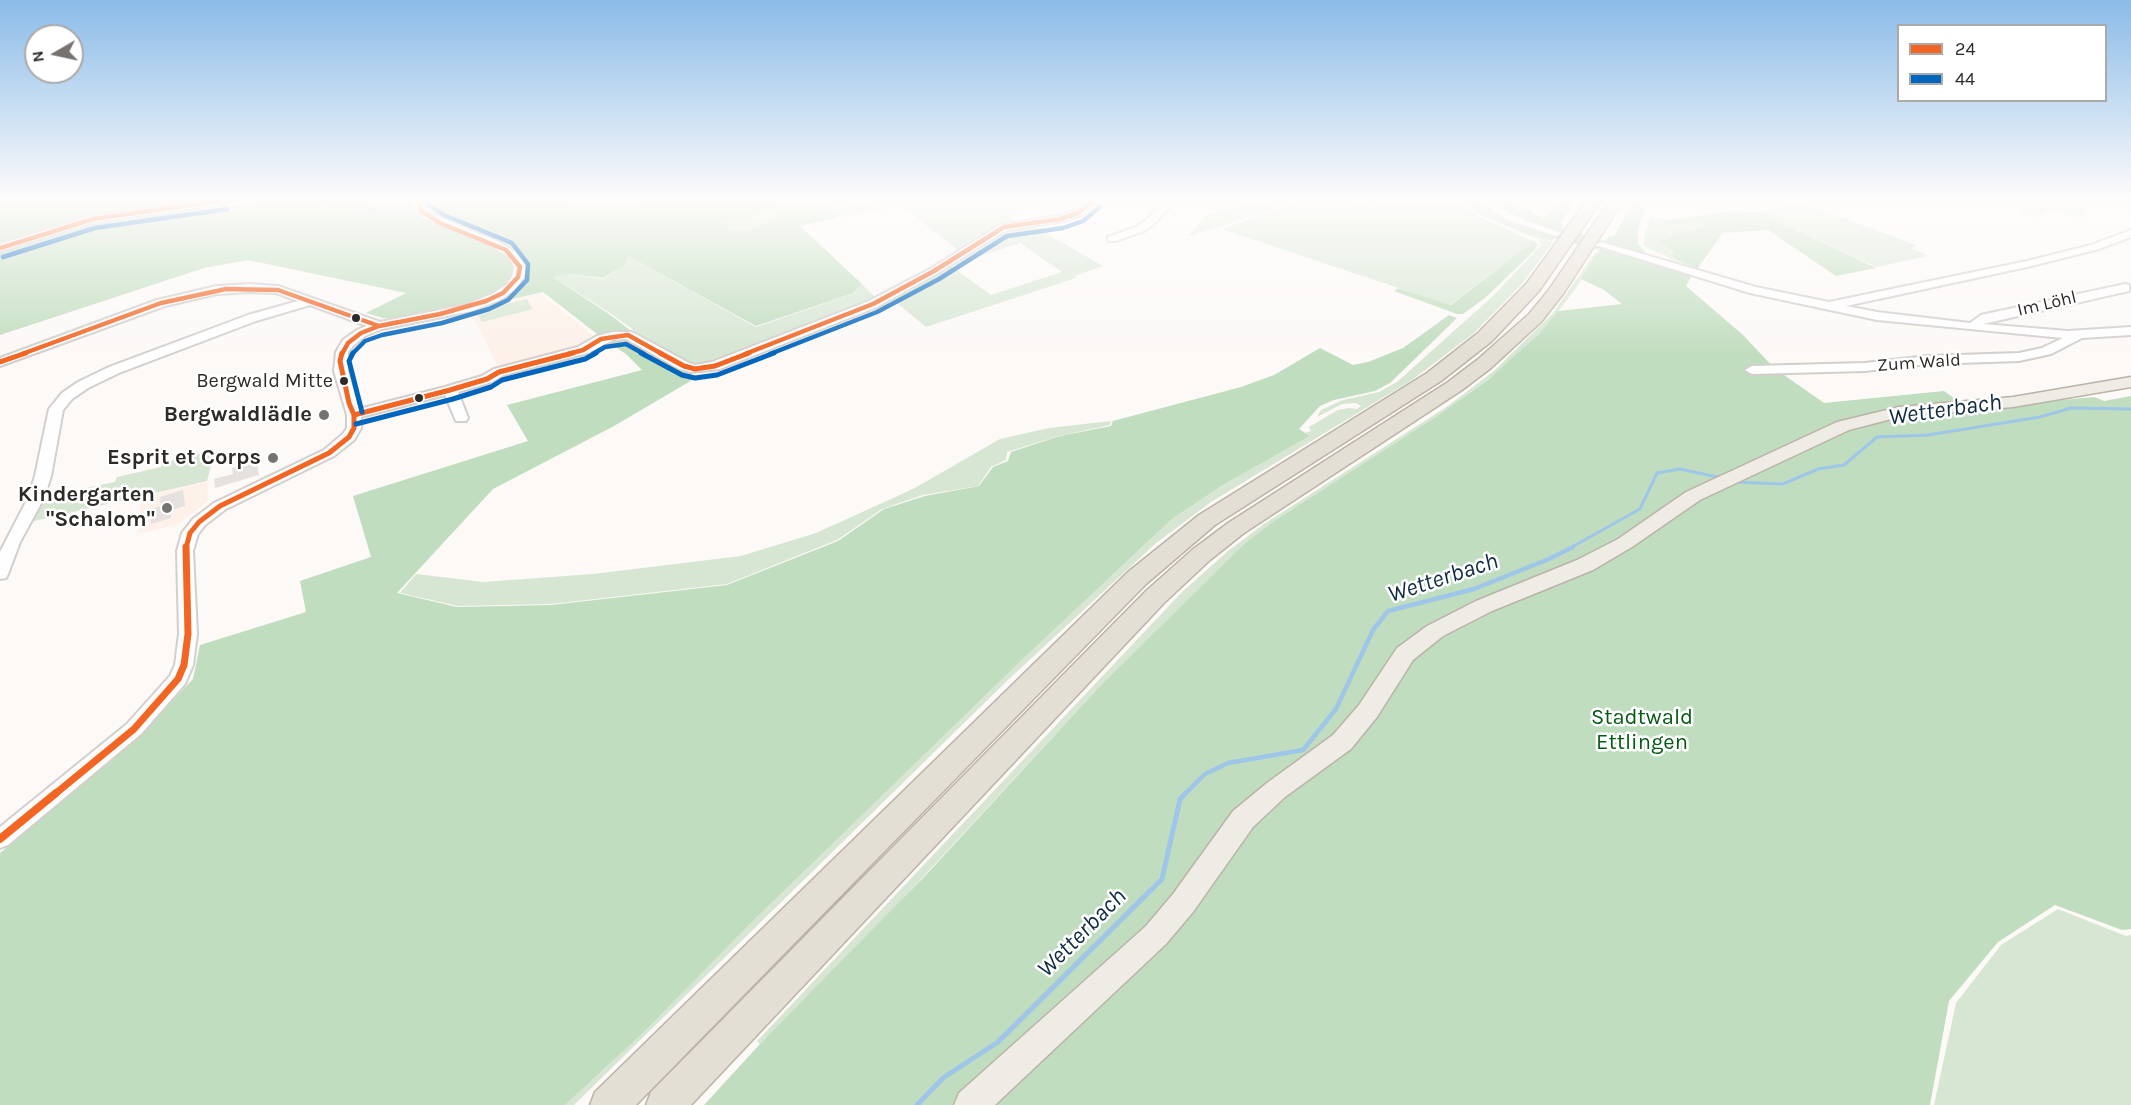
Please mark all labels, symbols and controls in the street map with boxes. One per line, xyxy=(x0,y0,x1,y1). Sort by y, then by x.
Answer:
north arrow xyxy=(24,24,84,84)
legend xyxy=(1897,24,2107,102)
text: 24 xyxy=(1955,38,1975,60)
text: N xyxy=(27,49,48,64)
text: 44 xyxy=(1955,68,1975,90)
street label: Im Löhl xyxy=(2015,287,2079,321)
unlabelled marker xyxy=(350,312,362,324)
street label: Zum Wald xyxy=(1876,349,1962,377)
place label: Bergwald Mitte xyxy=(196,369,333,393)
marker: Bergwald Mitte xyxy=(338,375,350,387)
water label: Wetterbach xyxy=(1886,388,2004,432)
unlabelled marker xyxy=(413,392,425,404)
place label: Bergwaldlädle xyxy=(164,402,312,428)
marker: Bergwaldlädle xyxy=(317,408,331,422)
place label: Esprit et Corps xyxy=(107,445,261,471)
marker: Esprit et Corps xyxy=(266,451,280,465)
place label: Kindergarten "Schalom" xyxy=(18,482,155,534)
marker: Kindergarten "Schalom" xyxy=(160,501,174,515)
water label: Wetterbach xyxy=(1384,547,1502,609)
park label: Stadtwald Ettlingen xyxy=(1591,705,1693,756)
water label: Wetterbach xyxy=(1031,882,1133,984)

